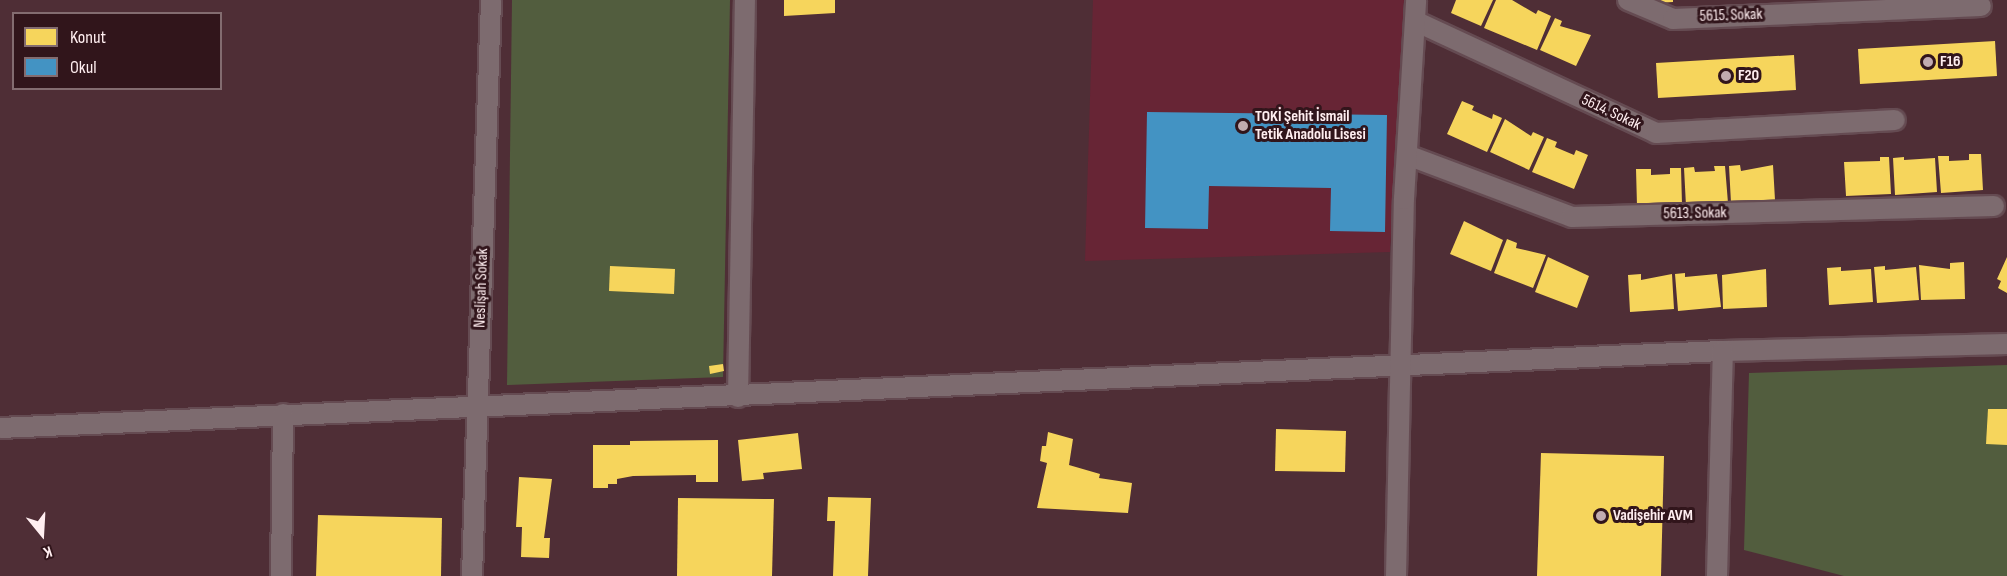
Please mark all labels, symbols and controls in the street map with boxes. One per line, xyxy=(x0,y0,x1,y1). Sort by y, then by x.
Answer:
street label: 5615. Sokak xyxy=(1699,5,1763,27)
legend xyxy=(12,12,222,90)
text: Konut xyxy=(70,27,106,48)
place label: F16 xyxy=(1940,52,1961,72)
marker: F16 xyxy=(1921,55,1935,69)
text: Okul xyxy=(70,57,97,78)
place label: F20 xyxy=(1738,66,1759,86)
marker: F20 xyxy=(1719,69,1733,83)
street label: 5614. Sokak xyxy=(1578,91,1644,135)
place label: TOKİ Şehit İsmail Tetik Anadolu Lisesi xyxy=(1255,107,1366,145)
marker: TOKİ Şehit İsmail Tetik Anadolu Lisesi xyxy=(1236,119,1250,133)
street label: 5613. Sokak xyxy=(1663,204,1727,224)
street label: Neslişah Sokak xyxy=(471,248,493,328)
north arrow xyxy=(12,504,72,564)
place label: Vadişehir AVM xyxy=(1613,506,1693,526)
marker: Vadişehir AVM xyxy=(1594,509,1608,523)
text: K xyxy=(41,541,54,562)

